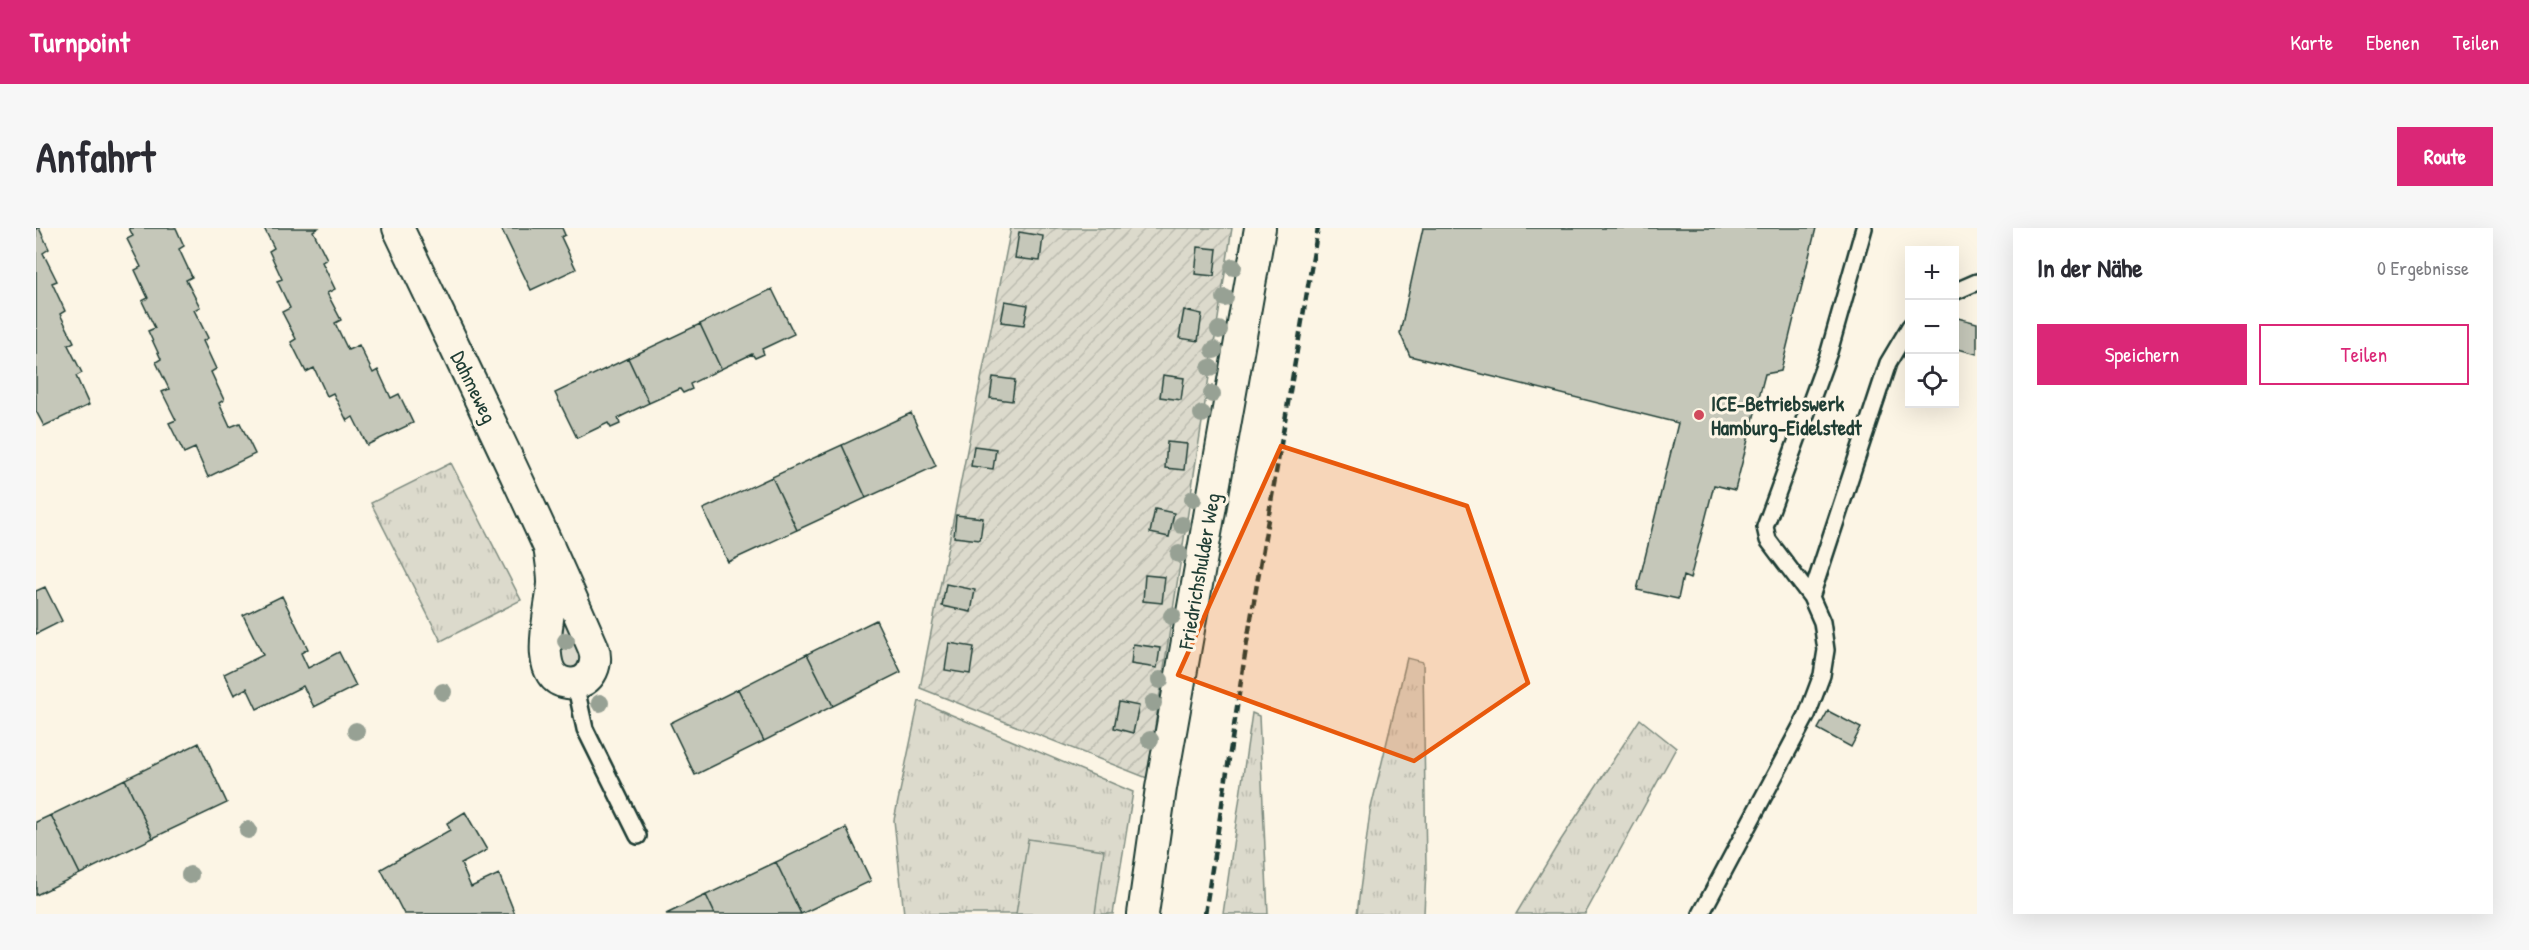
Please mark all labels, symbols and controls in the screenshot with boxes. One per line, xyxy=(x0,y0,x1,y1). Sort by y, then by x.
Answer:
text: Turnpoint xyxy=(30,23,130,61)
text: Karte xyxy=(2290,28,2333,57)
text: Ebenen xyxy=(2366,28,2420,57)
text: Teilen xyxy=(2453,28,2499,57)
button: Route xyxy=(2397,127,2493,186)
text: Anfahrt xyxy=(36,128,155,185)
map controls xyxy=(1905,246,1959,408)
button: + xyxy=(1905,246,1959,300)
text: In der Nähe xyxy=(2037,250,2143,285)
text: 0 Ergebnisse xyxy=(2377,254,2469,281)
button: − xyxy=(1905,300,1959,354)
button: Speichern xyxy=(2037,324,2247,385)
button: Teilen xyxy=(2259,324,2469,385)
street label: Dahmeweg xyxy=(444,346,504,428)
button: locate xyxy=(1905,354,1959,408)
place label: ICE-Betriebswerk Hamburg-Eidelstedt xyxy=(1711,389,1862,443)
marker: ICE-Betriebswerk Hamburg-Eidelstedt xyxy=(1692,408,1706,422)
street label: Friedrichshulder Weg xyxy=(1171,491,1227,652)

